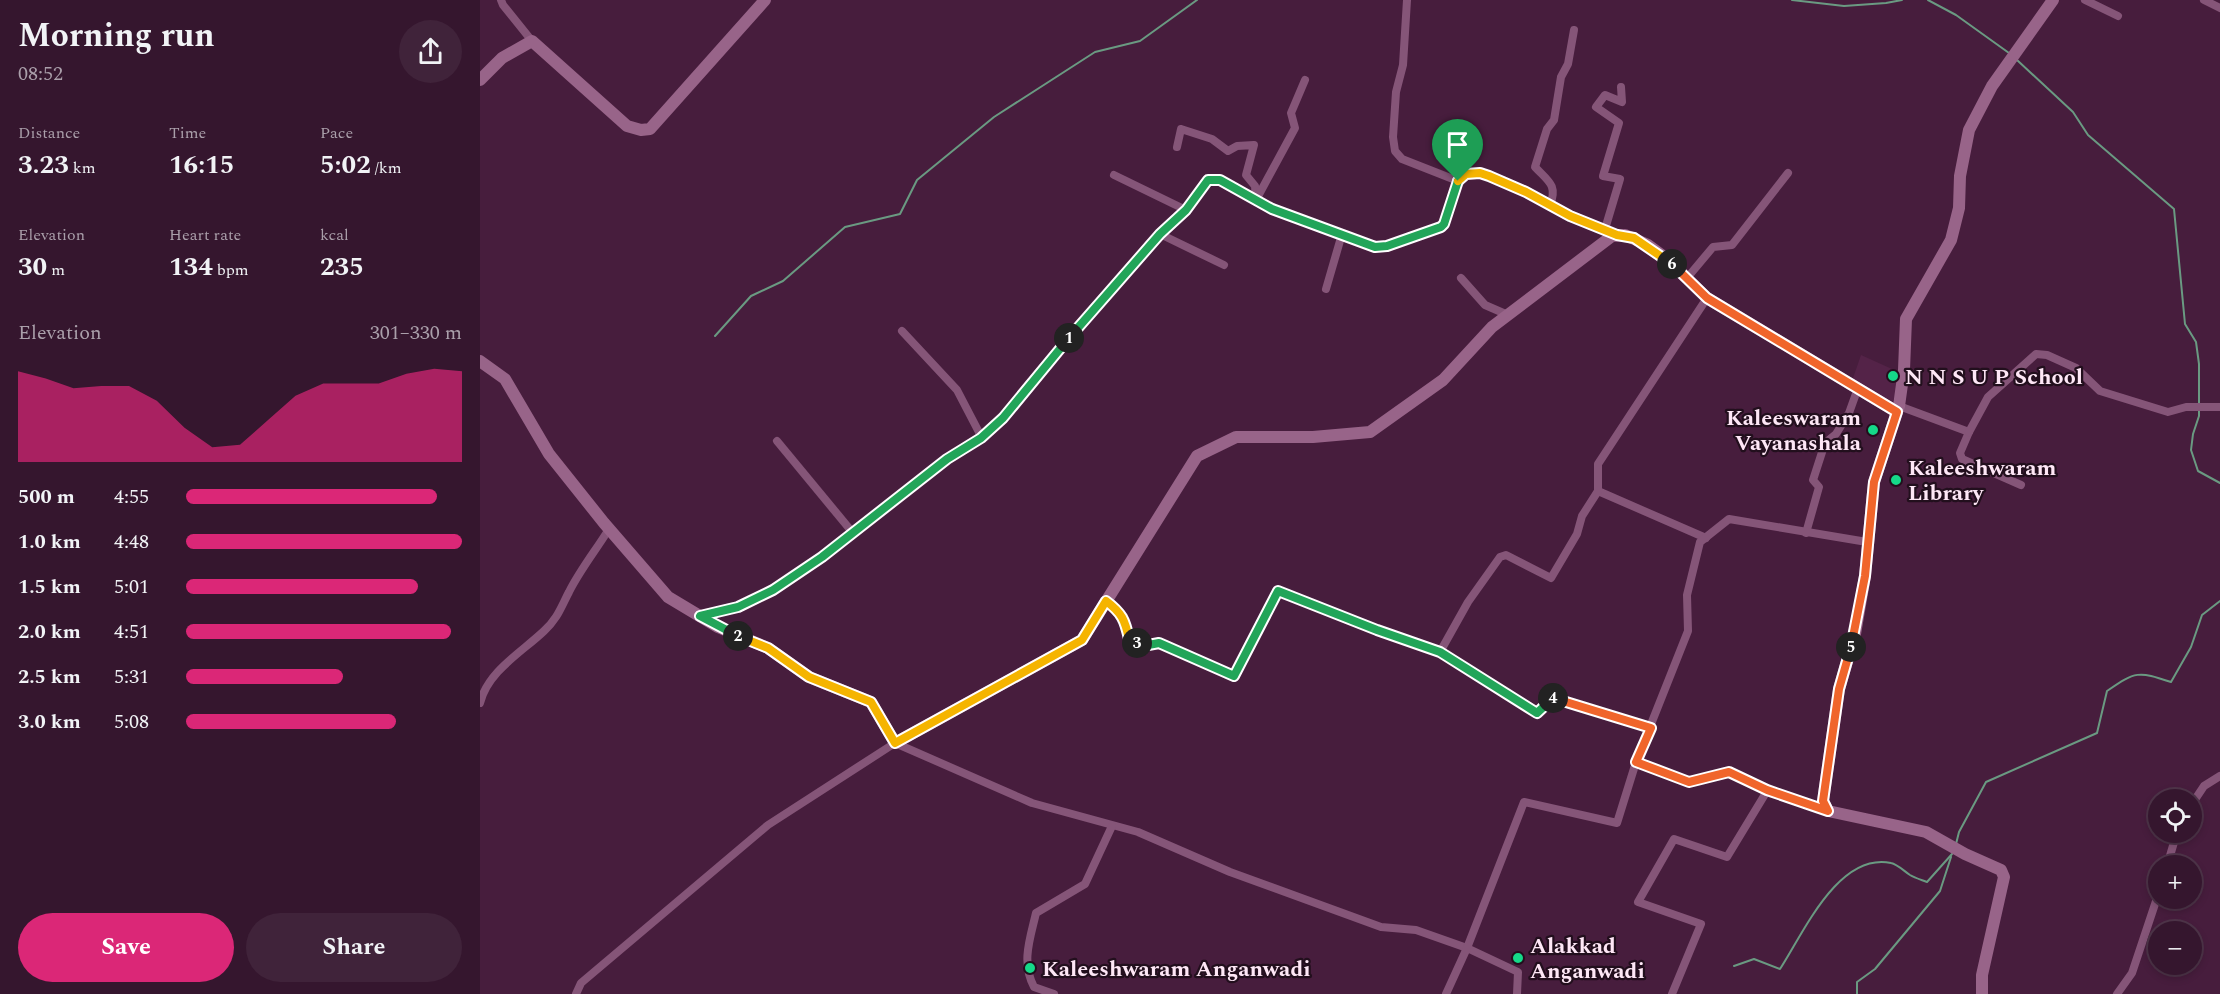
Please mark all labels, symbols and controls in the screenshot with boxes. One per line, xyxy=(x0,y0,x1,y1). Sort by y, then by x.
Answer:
text: Morning run xyxy=(18,11,215,61)
button: share xyxy=(399,20,462,83)
text: 08:52 xyxy=(18,59,63,89)
pin xyxy=(1432,119,1483,181)
text: Distance xyxy=(18,121,80,145)
text: Time xyxy=(169,121,206,145)
text: Pace xyxy=(320,121,353,145)
icon: arrive xyxy=(1441,128,1474,161)
text: 3.23 xyxy=(18,145,69,185)
text: 16:15 xyxy=(169,145,234,185)
text: 5:02 xyxy=(320,145,371,185)
text: km xyxy=(69,156,95,180)
text: /km xyxy=(371,156,401,180)
text: Elevation xyxy=(18,223,85,247)
text: Heart rate xyxy=(169,223,241,247)
text: kcal xyxy=(320,223,349,247)
text: 30 xyxy=(18,247,47,287)
text: 134 xyxy=(169,247,213,287)
text: 235 xyxy=(320,247,364,287)
pin: 6 xyxy=(1657,249,1687,279)
text: 6 xyxy=(1668,252,1676,276)
text: m xyxy=(47,258,65,282)
text: bpm xyxy=(213,258,249,282)
text: Elevation xyxy=(18,318,102,348)
text: 301–330 m xyxy=(370,318,462,348)
pin: 1 xyxy=(1054,323,1084,353)
text: 1 xyxy=(1065,326,1073,350)
place label: N N S U P School xyxy=(1905,361,2083,394)
marker: N N S U P School xyxy=(1886,369,1900,383)
place label: Kaleeswaram Vayanashala xyxy=(1726,402,1862,460)
marker: Kaleeswaram Vayanashala xyxy=(1866,423,1880,437)
place label: Kaleeshwaram Library xyxy=(1908,452,2057,510)
marker: Kaleeshwaram Library xyxy=(1889,473,1903,487)
text: 500 m xyxy=(18,482,75,512)
text: 4:55 xyxy=(114,482,149,512)
text: 1.0 km xyxy=(18,527,81,557)
text: 4:48 xyxy=(114,527,149,557)
text: 1.5 km xyxy=(18,572,81,602)
text: 5:01 xyxy=(114,572,149,602)
text: 2.0 km xyxy=(18,617,81,647)
text: 4:51 xyxy=(114,617,149,647)
pin: 2 xyxy=(723,621,753,651)
text: 2 xyxy=(734,624,742,648)
pin: 3 xyxy=(1122,628,1152,658)
text: 3 xyxy=(1133,631,1141,655)
pin: 5 xyxy=(1836,632,1866,662)
text: 5 xyxy=(1847,635,1855,659)
text: 2.5 km xyxy=(18,662,81,692)
text: 5:31 xyxy=(114,662,149,692)
pin: 4 xyxy=(1538,683,1568,713)
text: 4 xyxy=(1549,686,1557,710)
text: 3.0 km xyxy=(18,707,81,737)
text: 5:08 xyxy=(114,707,149,737)
map controls xyxy=(2148,789,2202,975)
button: locate xyxy=(2148,789,2202,843)
button: + xyxy=(2148,855,2202,909)
button: Save xyxy=(18,913,234,982)
button: Share xyxy=(246,913,462,982)
button: − xyxy=(2148,921,2202,975)
place label: Alakkad Anganwadi xyxy=(1530,930,1645,988)
marker: Alakkad Anganwadi xyxy=(1511,951,1525,965)
place label: Kaleeshwaram Anganwadi xyxy=(1042,953,1311,986)
marker: Kaleeshwaram Anganwadi xyxy=(1023,961,1037,975)

